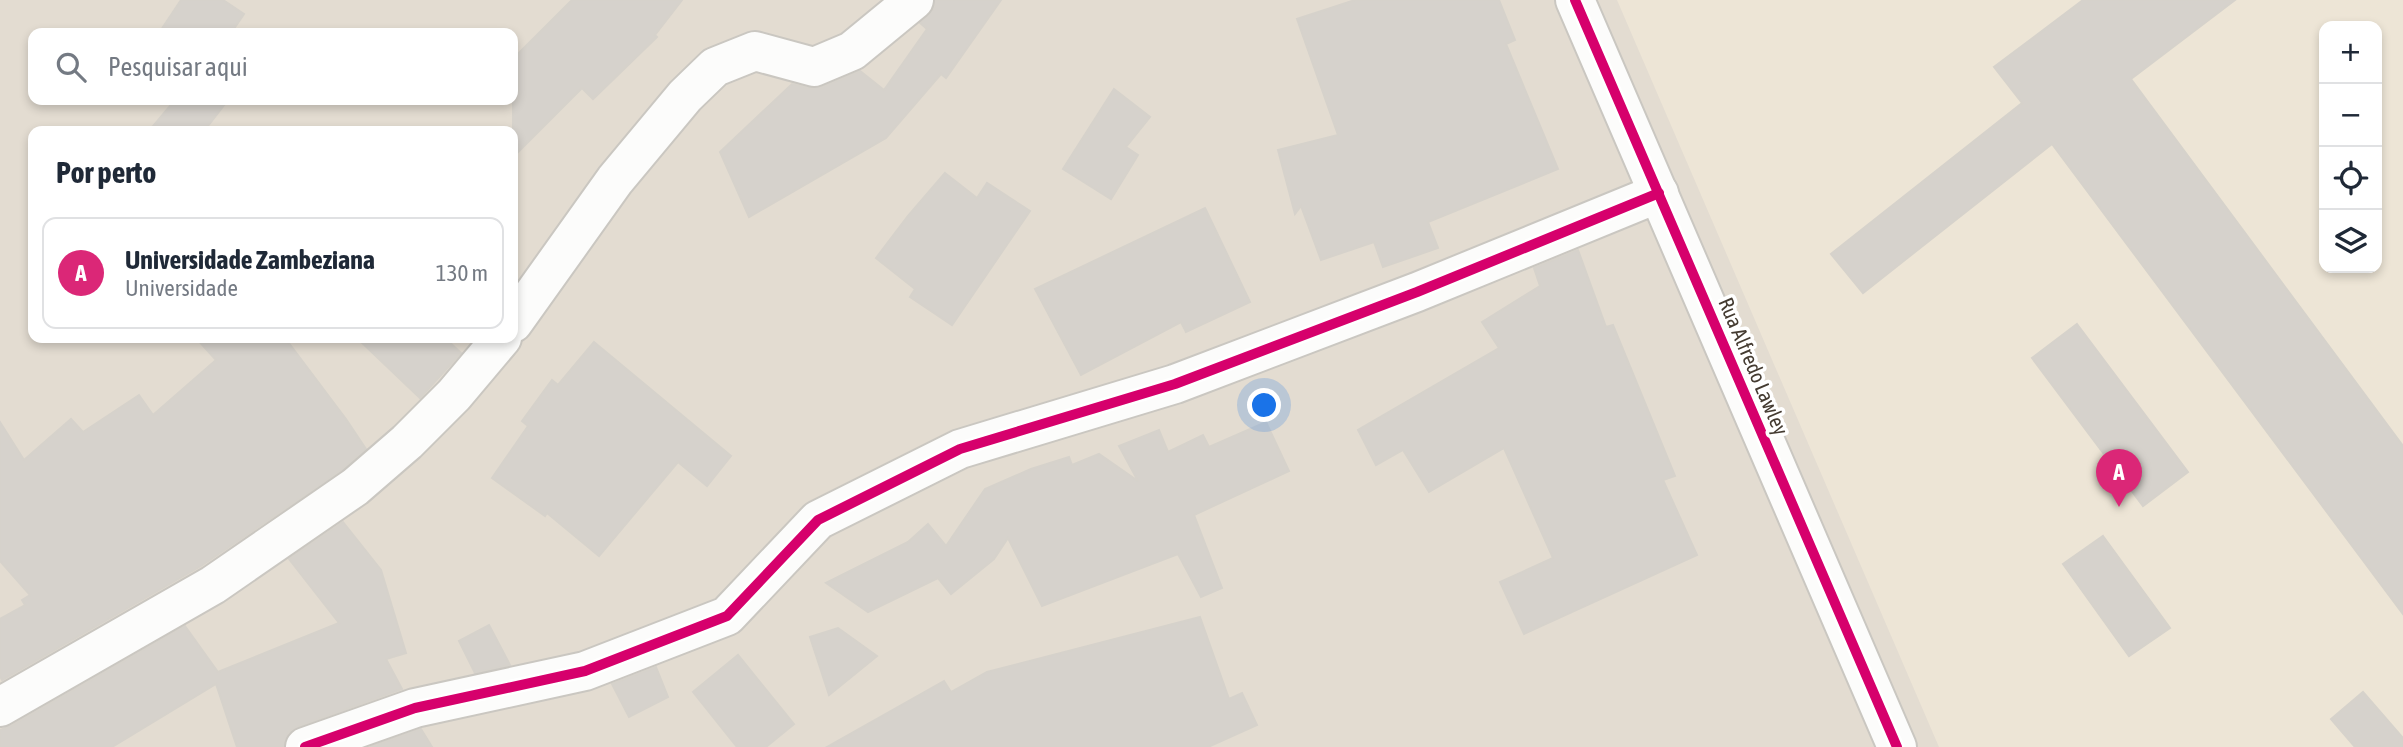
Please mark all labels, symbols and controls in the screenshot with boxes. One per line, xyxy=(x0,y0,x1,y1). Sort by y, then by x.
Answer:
map controls xyxy=(2319,21,2382,273)
button: + xyxy=(2319,21,2382,84)
search box xyxy=(28,28,518,105)
icon: search xyxy=(52,48,90,86)
text: Pesquisar aqui xyxy=(108,52,248,82)
button: − xyxy=(2319,84,2382,147)
button: locate xyxy=(2319,147,2382,210)
text: Por perto xyxy=(56,155,156,189)
button: layers xyxy=(2319,210,2382,273)
text: Universidade Zambeziana xyxy=(125,245,375,275)
text: A xyxy=(75,260,87,286)
text: 130 m xyxy=(436,260,488,286)
text: Universidade xyxy=(125,275,238,301)
street label: Rua Alfredo Lawley xyxy=(1714,294,1794,439)
your location xyxy=(1247,388,1281,422)
pin: A xyxy=(2096,449,2142,507)

